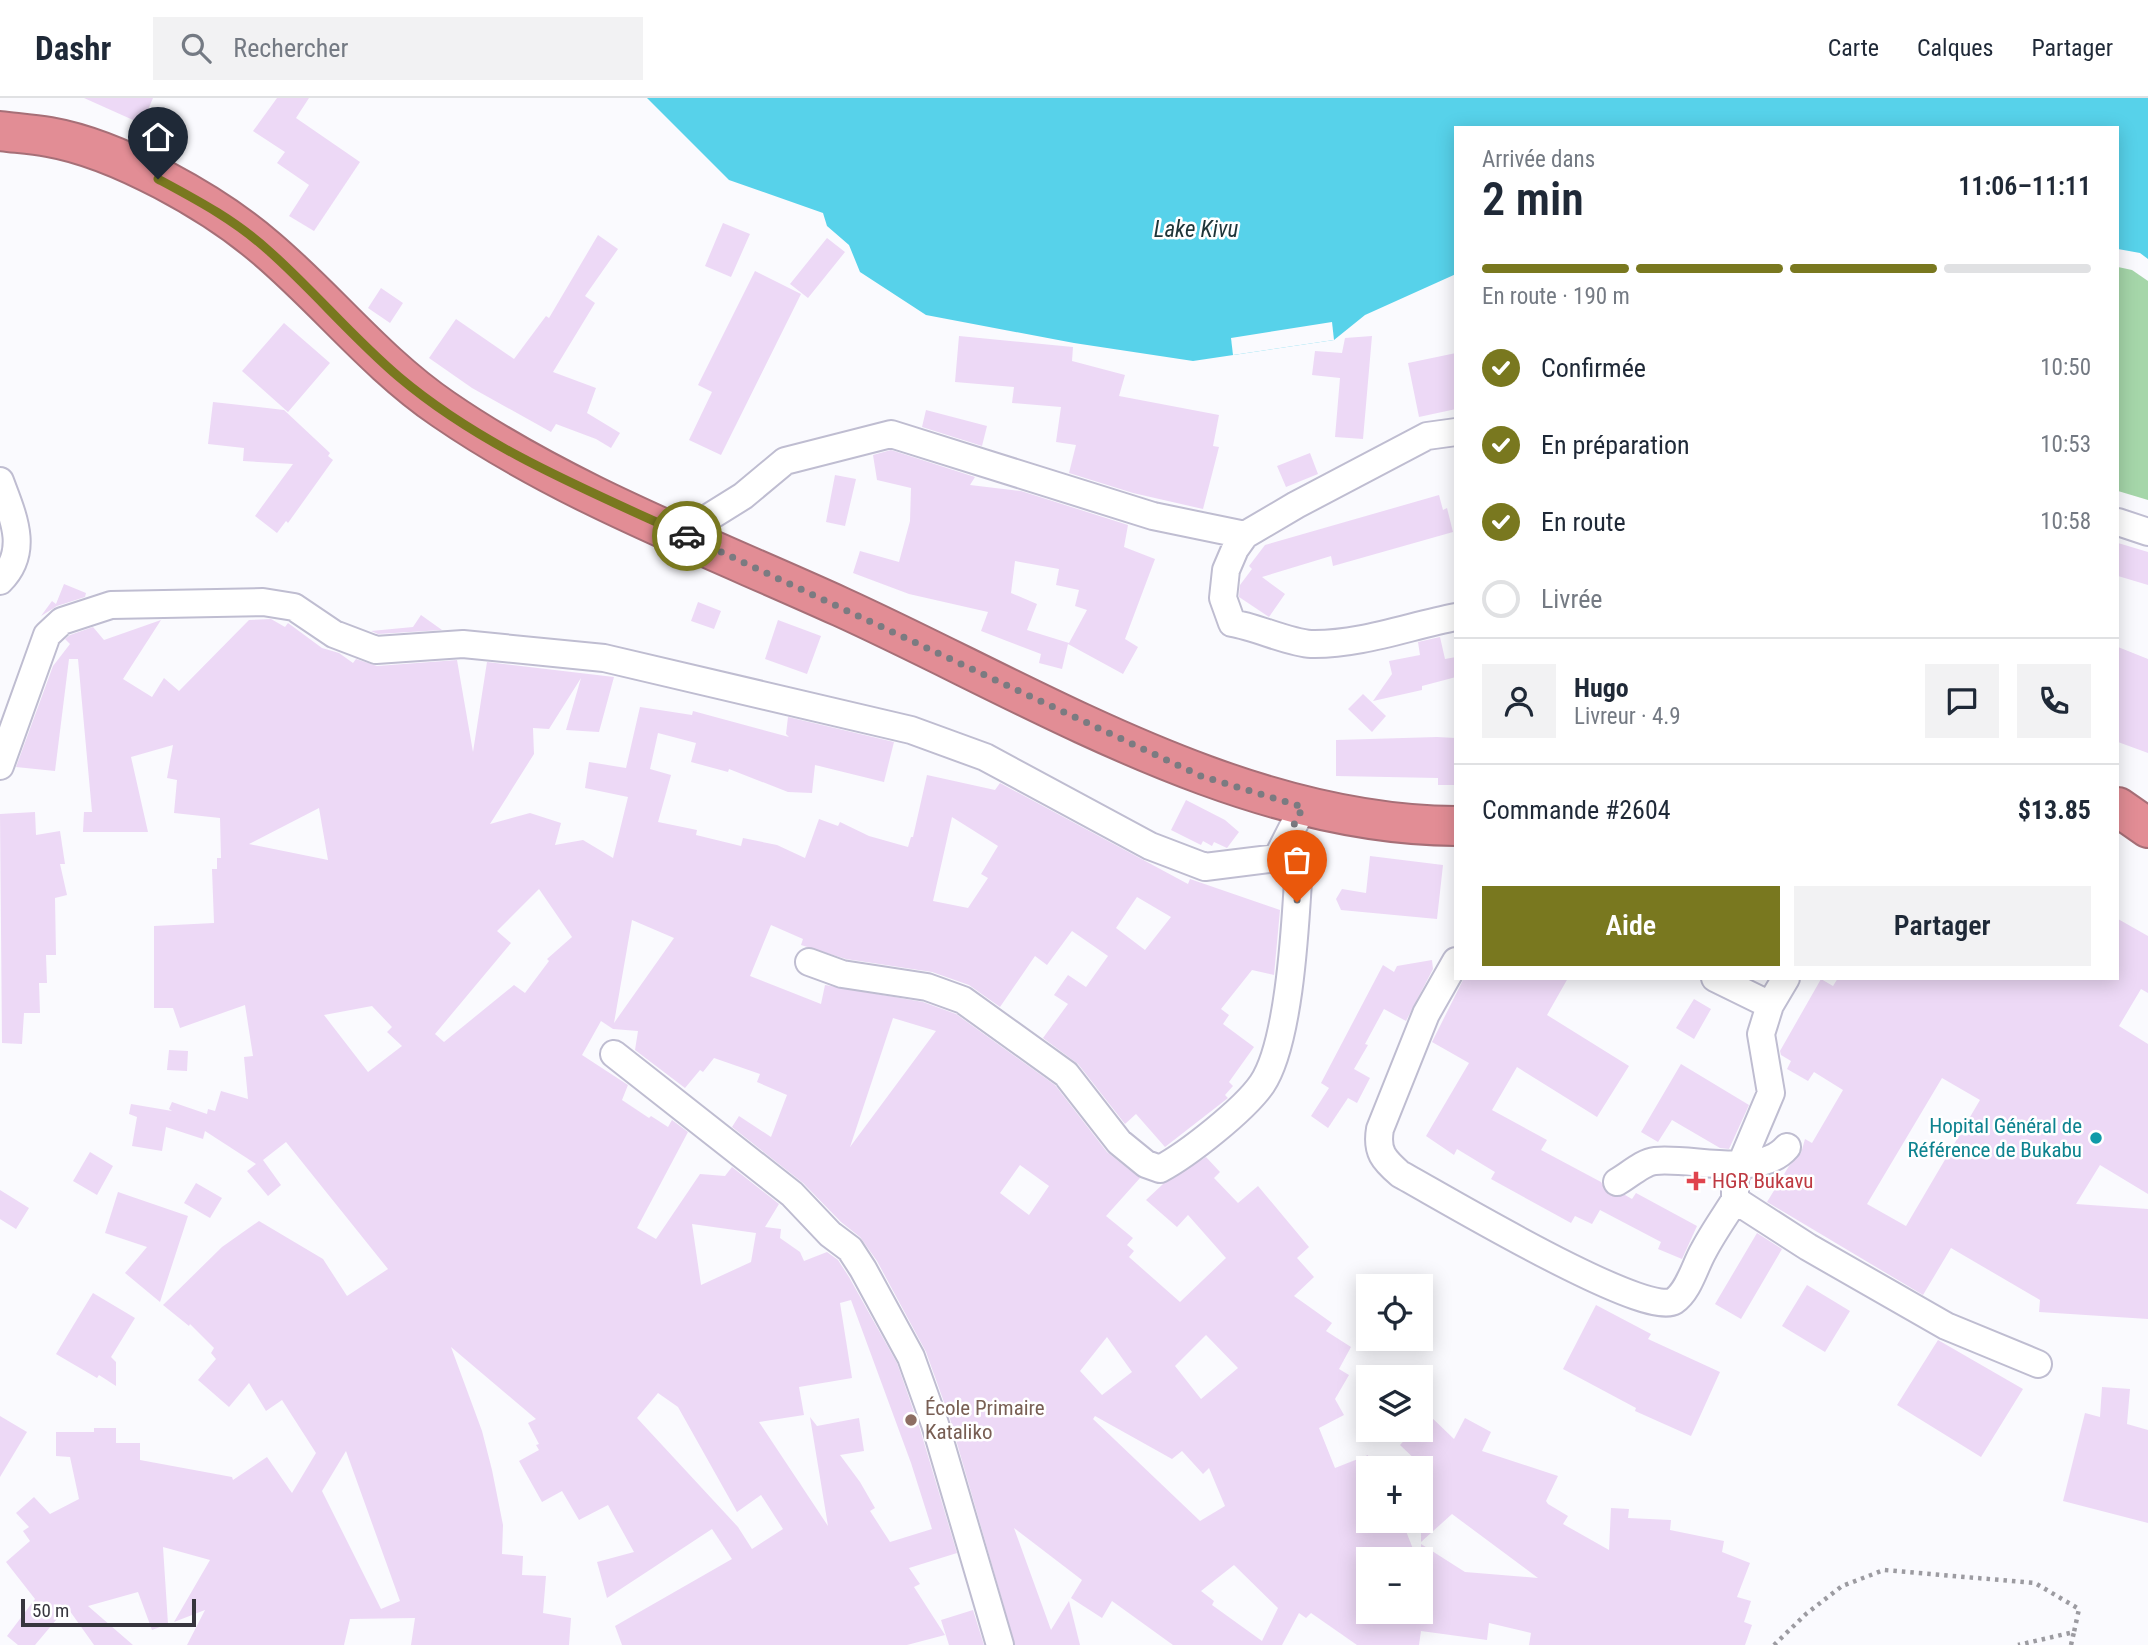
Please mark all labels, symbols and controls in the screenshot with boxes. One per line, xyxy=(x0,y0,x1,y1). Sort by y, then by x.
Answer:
search box xyxy=(153,17,643,80)
text: Dashr xyxy=(35,29,111,68)
icon: search xyxy=(177,29,215,67)
text: Rechercher xyxy=(233,33,348,63)
text: Carte xyxy=(1828,34,1879,62)
text: Calques xyxy=(1917,34,1993,62)
text: Partager xyxy=(2031,34,2113,62)
pin xyxy=(128,107,188,179)
icon: home xyxy=(139,118,177,156)
text: Arrivée dans xyxy=(1482,146,1595,173)
text: 11:06–11:11 xyxy=(1958,171,2091,201)
text: 2 min xyxy=(1482,172,1584,226)
water label: Lake Kivu xyxy=(1154,216,1238,243)
text: En route · 190 m xyxy=(1482,283,1630,310)
icon: check xyxy=(1482,349,1520,387)
text: Confirmée xyxy=(1541,353,1646,383)
text: 10:50 xyxy=(2040,354,2091,381)
icon: check xyxy=(1482,426,1520,464)
text: En préparation xyxy=(1541,430,1690,460)
text: 10:53 xyxy=(2040,431,2091,458)
courier xyxy=(652,501,722,571)
icon: check xyxy=(1482,503,1520,541)
text: En route xyxy=(1541,507,1626,537)
text: 10:58 xyxy=(2040,508,2091,535)
icon: car xyxy=(668,517,706,555)
text: Livrée xyxy=(1541,584,1603,614)
button: person xyxy=(1482,664,1556,738)
button: chat xyxy=(1925,664,1999,738)
button: phone xyxy=(2017,664,2091,738)
text: Hugo xyxy=(1574,673,1629,703)
text: Livreur · 4.9 xyxy=(1574,703,1681,730)
text: Commande #2604 xyxy=(1482,795,1671,825)
text: $13.85 xyxy=(2018,795,2091,825)
pin xyxy=(1267,830,1327,902)
icon: bag xyxy=(1278,841,1316,879)
button: Aide xyxy=(1482,886,1780,966)
button: Partager xyxy=(1794,886,2091,966)
place label: Hopital Général de Référence de Bukabu xyxy=(1907,1114,2082,1162)
marker: Hopital Général de Référence de Bukabu xyxy=(2088,1130,2104,1146)
place label: HGR Bukavu xyxy=(1712,1169,1814,1193)
marker: HGR Bukavu xyxy=(1686,1171,1706,1191)
map controls xyxy=(1356,1274,1433,1624)
button: locate xyxy=(1356,1274,1433,1351)
button: layers xyxy=(1356,1365,1433,1442)
place label: École Primaire Kataliko xyxy=(925,1396,1045,1444)
marker: École Primaire Kataliko xyxy=(903,1412,919,1428)
button: + xyxy=(1356,1456,1433,1533)
button: − xyxy=(1356,1547,1433,1624)
scale bar xyxy=(21,1596,196,1628)
text: 50 m xyxy=(32,1599,69,1622)

